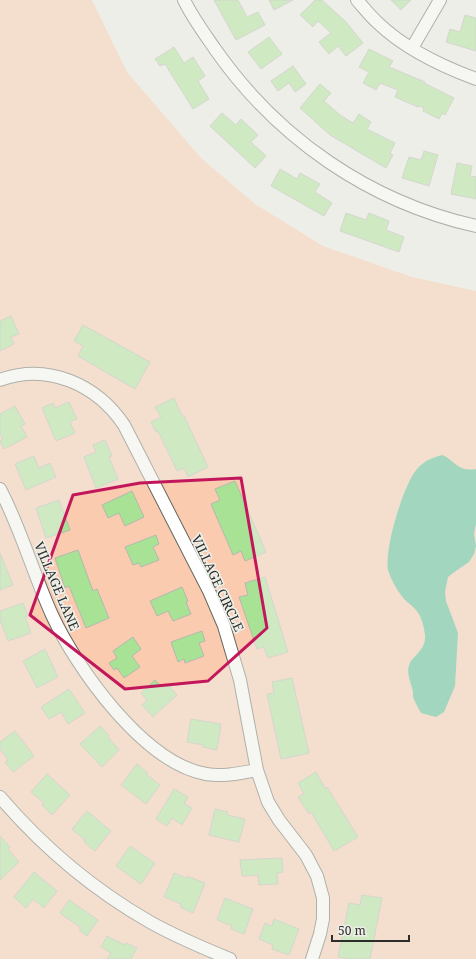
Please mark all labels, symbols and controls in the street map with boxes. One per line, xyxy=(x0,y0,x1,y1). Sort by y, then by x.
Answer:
street label: VILLAGE CIRCLE xyxy=(188,532,248,634)
street label: VILLAGE LANE xyxy=(30,539,84,633)
scale bar xyxy=(332,917,409,943)
text: 50 m xyxy=(338,922,366,939)

